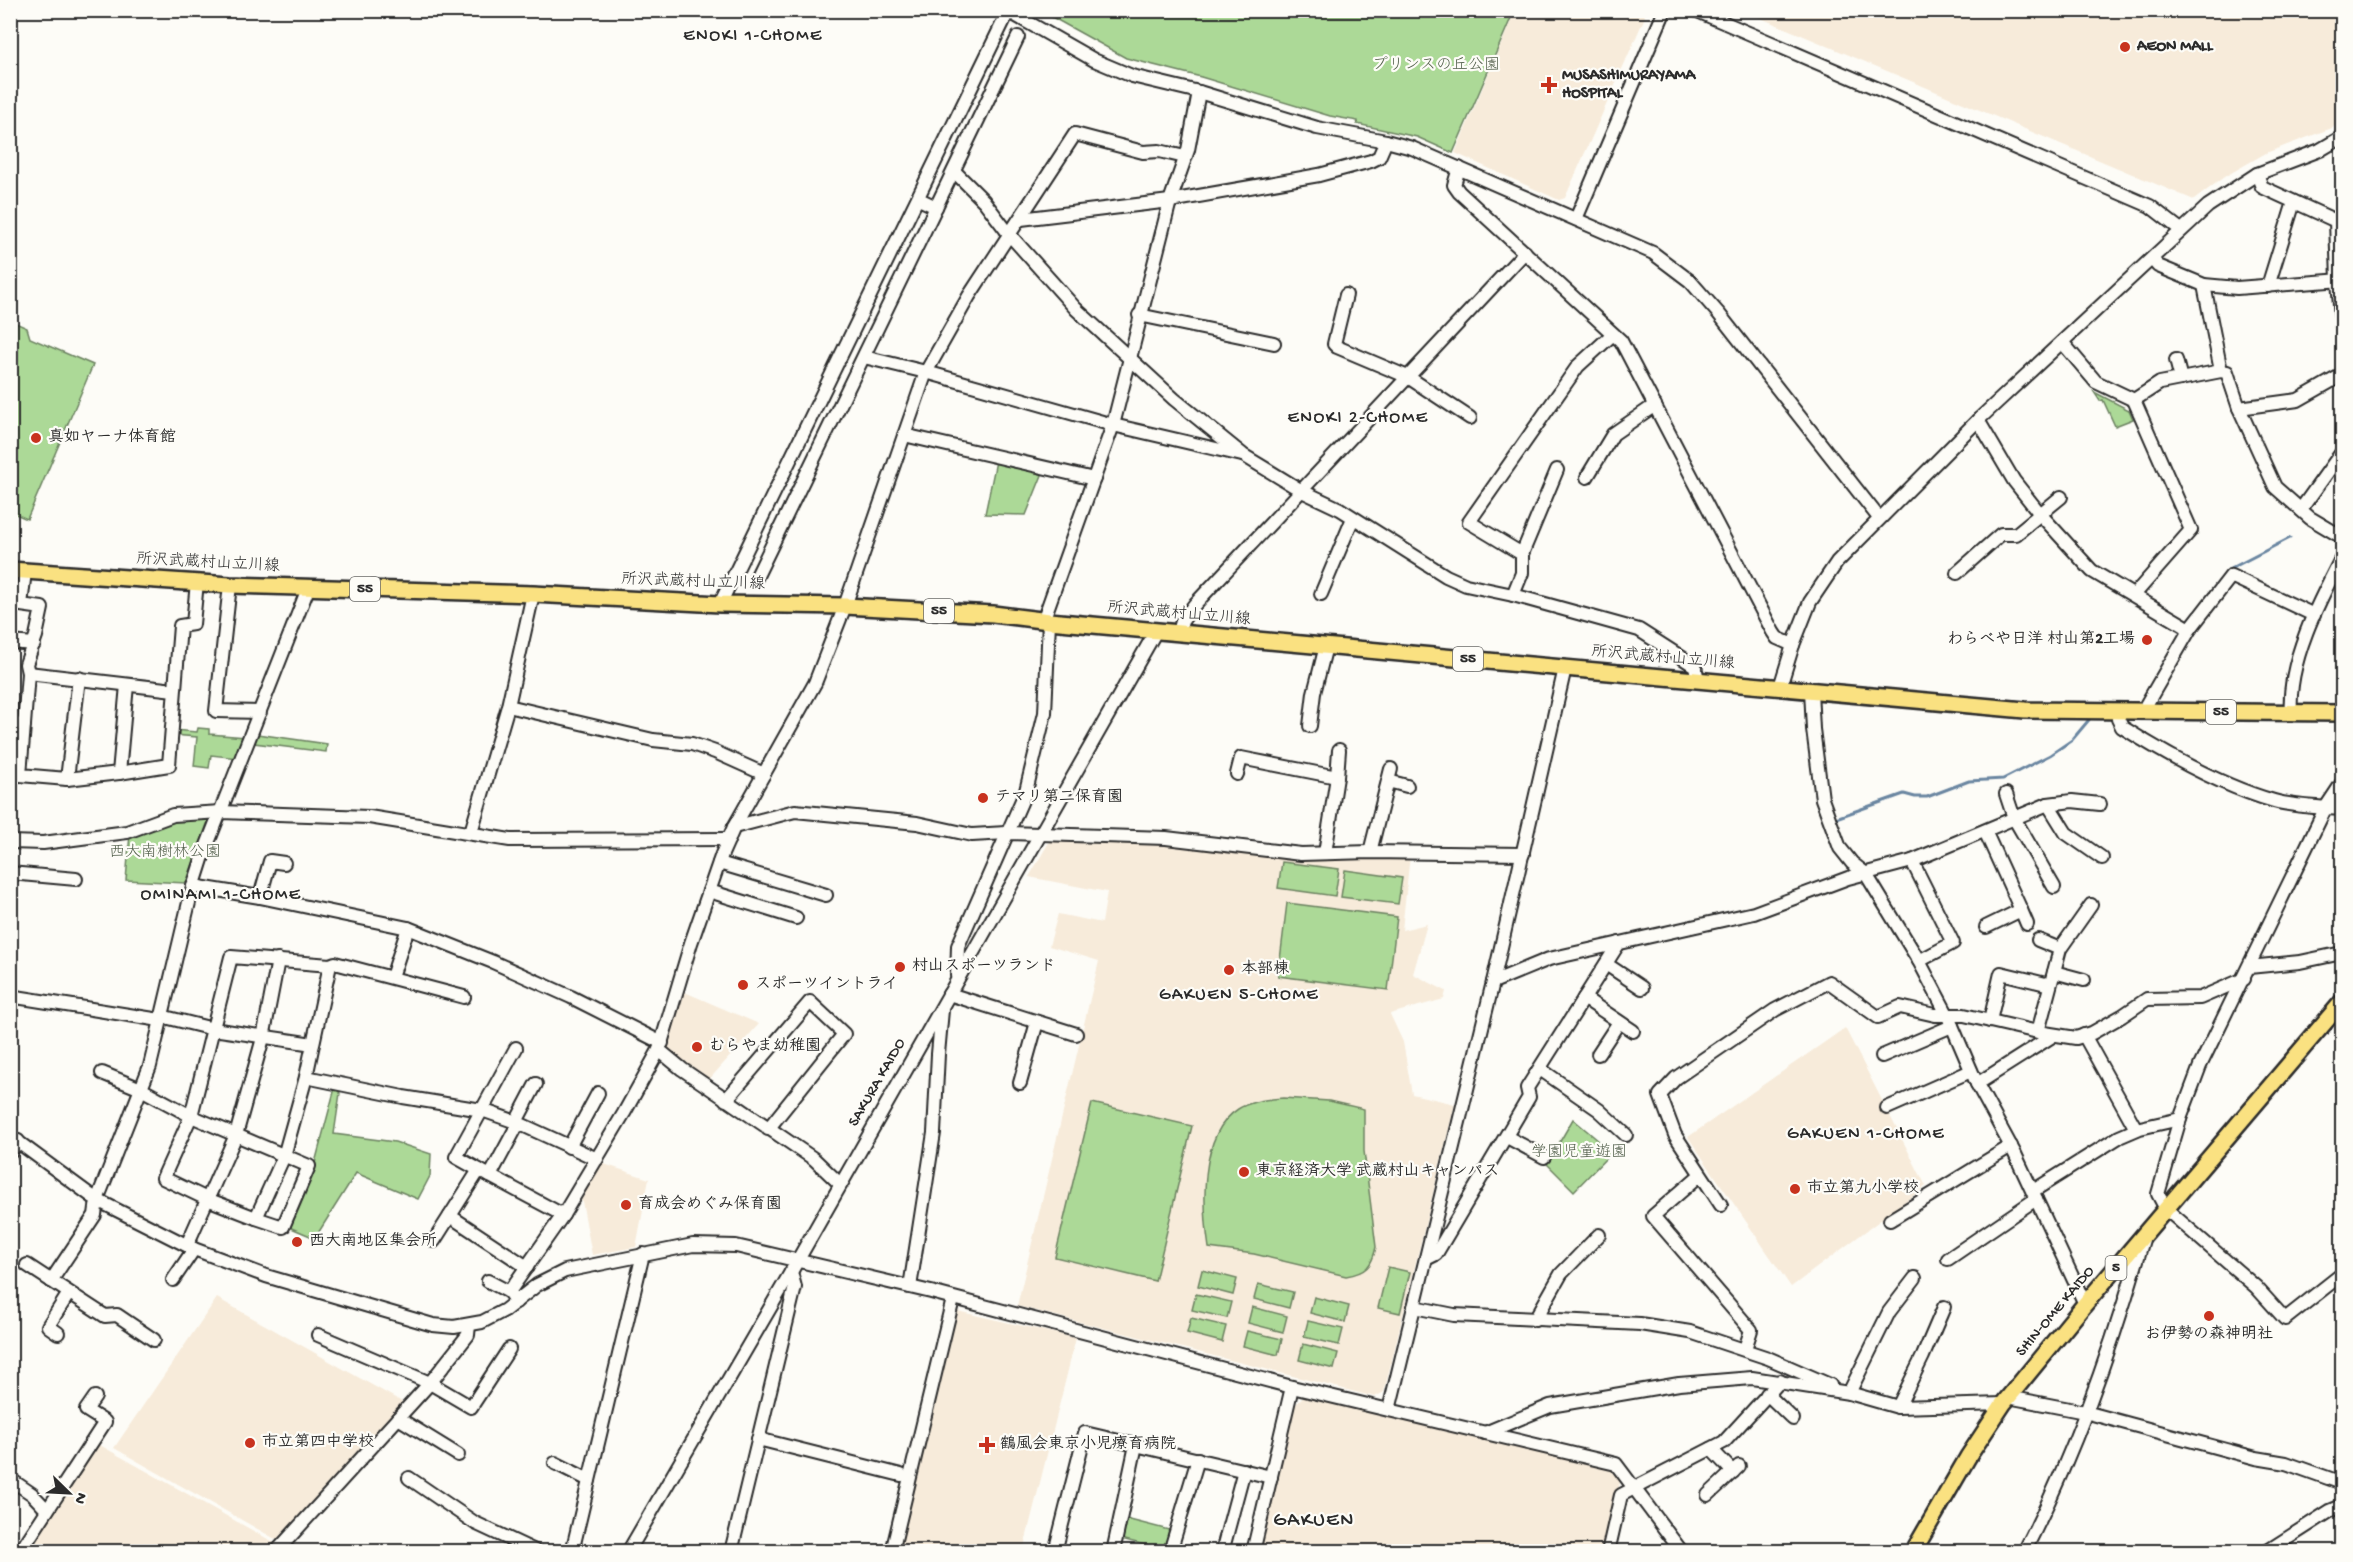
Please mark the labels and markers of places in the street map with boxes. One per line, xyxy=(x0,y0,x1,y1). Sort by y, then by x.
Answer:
place label: AEON MALL xyxy=(2136,38,2214,57)
marker: AEON MALL xyxy=(2118,40,2132,54)
place label: MUSASHIMURAYAMA HOSPITAL xyxy=(1562,67,1697,104)
marker: MUSASHIMURAYAMA HOSPITAL xyxy=(1540,76,1558,94)
place label: 真如ヤーナ体育館 xyxy=(48,427,176,448)
marker: 真如ヤーナ体育館 xyxy=(29,431,43,445)
place label: わらべや日洋 村山第2工場 xyxy=(1947,630,2135,650)
marker: わらべや日洋 村山第2工場 xyxy=(2140,633,2154,647)
place label: テマリ第二保育園 xyxy=(995,787,1123,808)
marker: テマリ第二保育園 xyxy=(976,791,990,805)
place label: 村山スポーツランド xyxy=(912,957,1056,977)
place label: 本部棟 xyxy=(1241,959,1290,980)
marker: 村山スポーツランド xyxy=(893,960,907,974)
marker: 本部棟 xyxy=(1222,963,1236,977)
place label: スポーツイントライ xyxy=(755,975,898,995)
marker: スポーツイントライ xyxy=(736,978,750,992)
place label: むらやま幼稚園 xyxy=(709,1036,821,1057)
marker: むらやま幼稚園 xyxy=(690,1040,704,1054)
place label: 東京経済大学 武蔵村山キャンパス xyxy=(1256,1161,1499,1182)
marker: 東京経済大学 武蔵村山キャンパス xyxy=(1237,1165,1251,1179)
place label: 市立第九小学校 xyxy=(1807,1179,1919,1199)
marker: 市立第九小学校 xyxy=(1788,1182,1802,1196)
place label: 育成会めぐみ保育園 xyxy=(638,1194,782,1215)
marker: 育成会めぐみ保育園 xyxy=(619,1198,633,1212)
place label: 西大南地区集会所 xyxy=(309,1231,437,1252)
marker: 西大南地区集会所 xyxy=(290,1235,304,1249)
marker: お伊勢の森神明社 xyxy=(2202,1309,2216,1323)
place label: お伊勢の森神明社 xyxy=(2145,1324,2273,1345)
place label: 市立第四中学校 xyxy=(262,1432,374,1453)
place label: 鶴風会東京小児療育病院 xyxy=(1000,1434,1176,1455)
marker: 市立第四中学校 xyxy=(243,1436,257,1450)
marker: 鶴風会東京小児療育病院 xyxy=(978,1436,996,1454)

